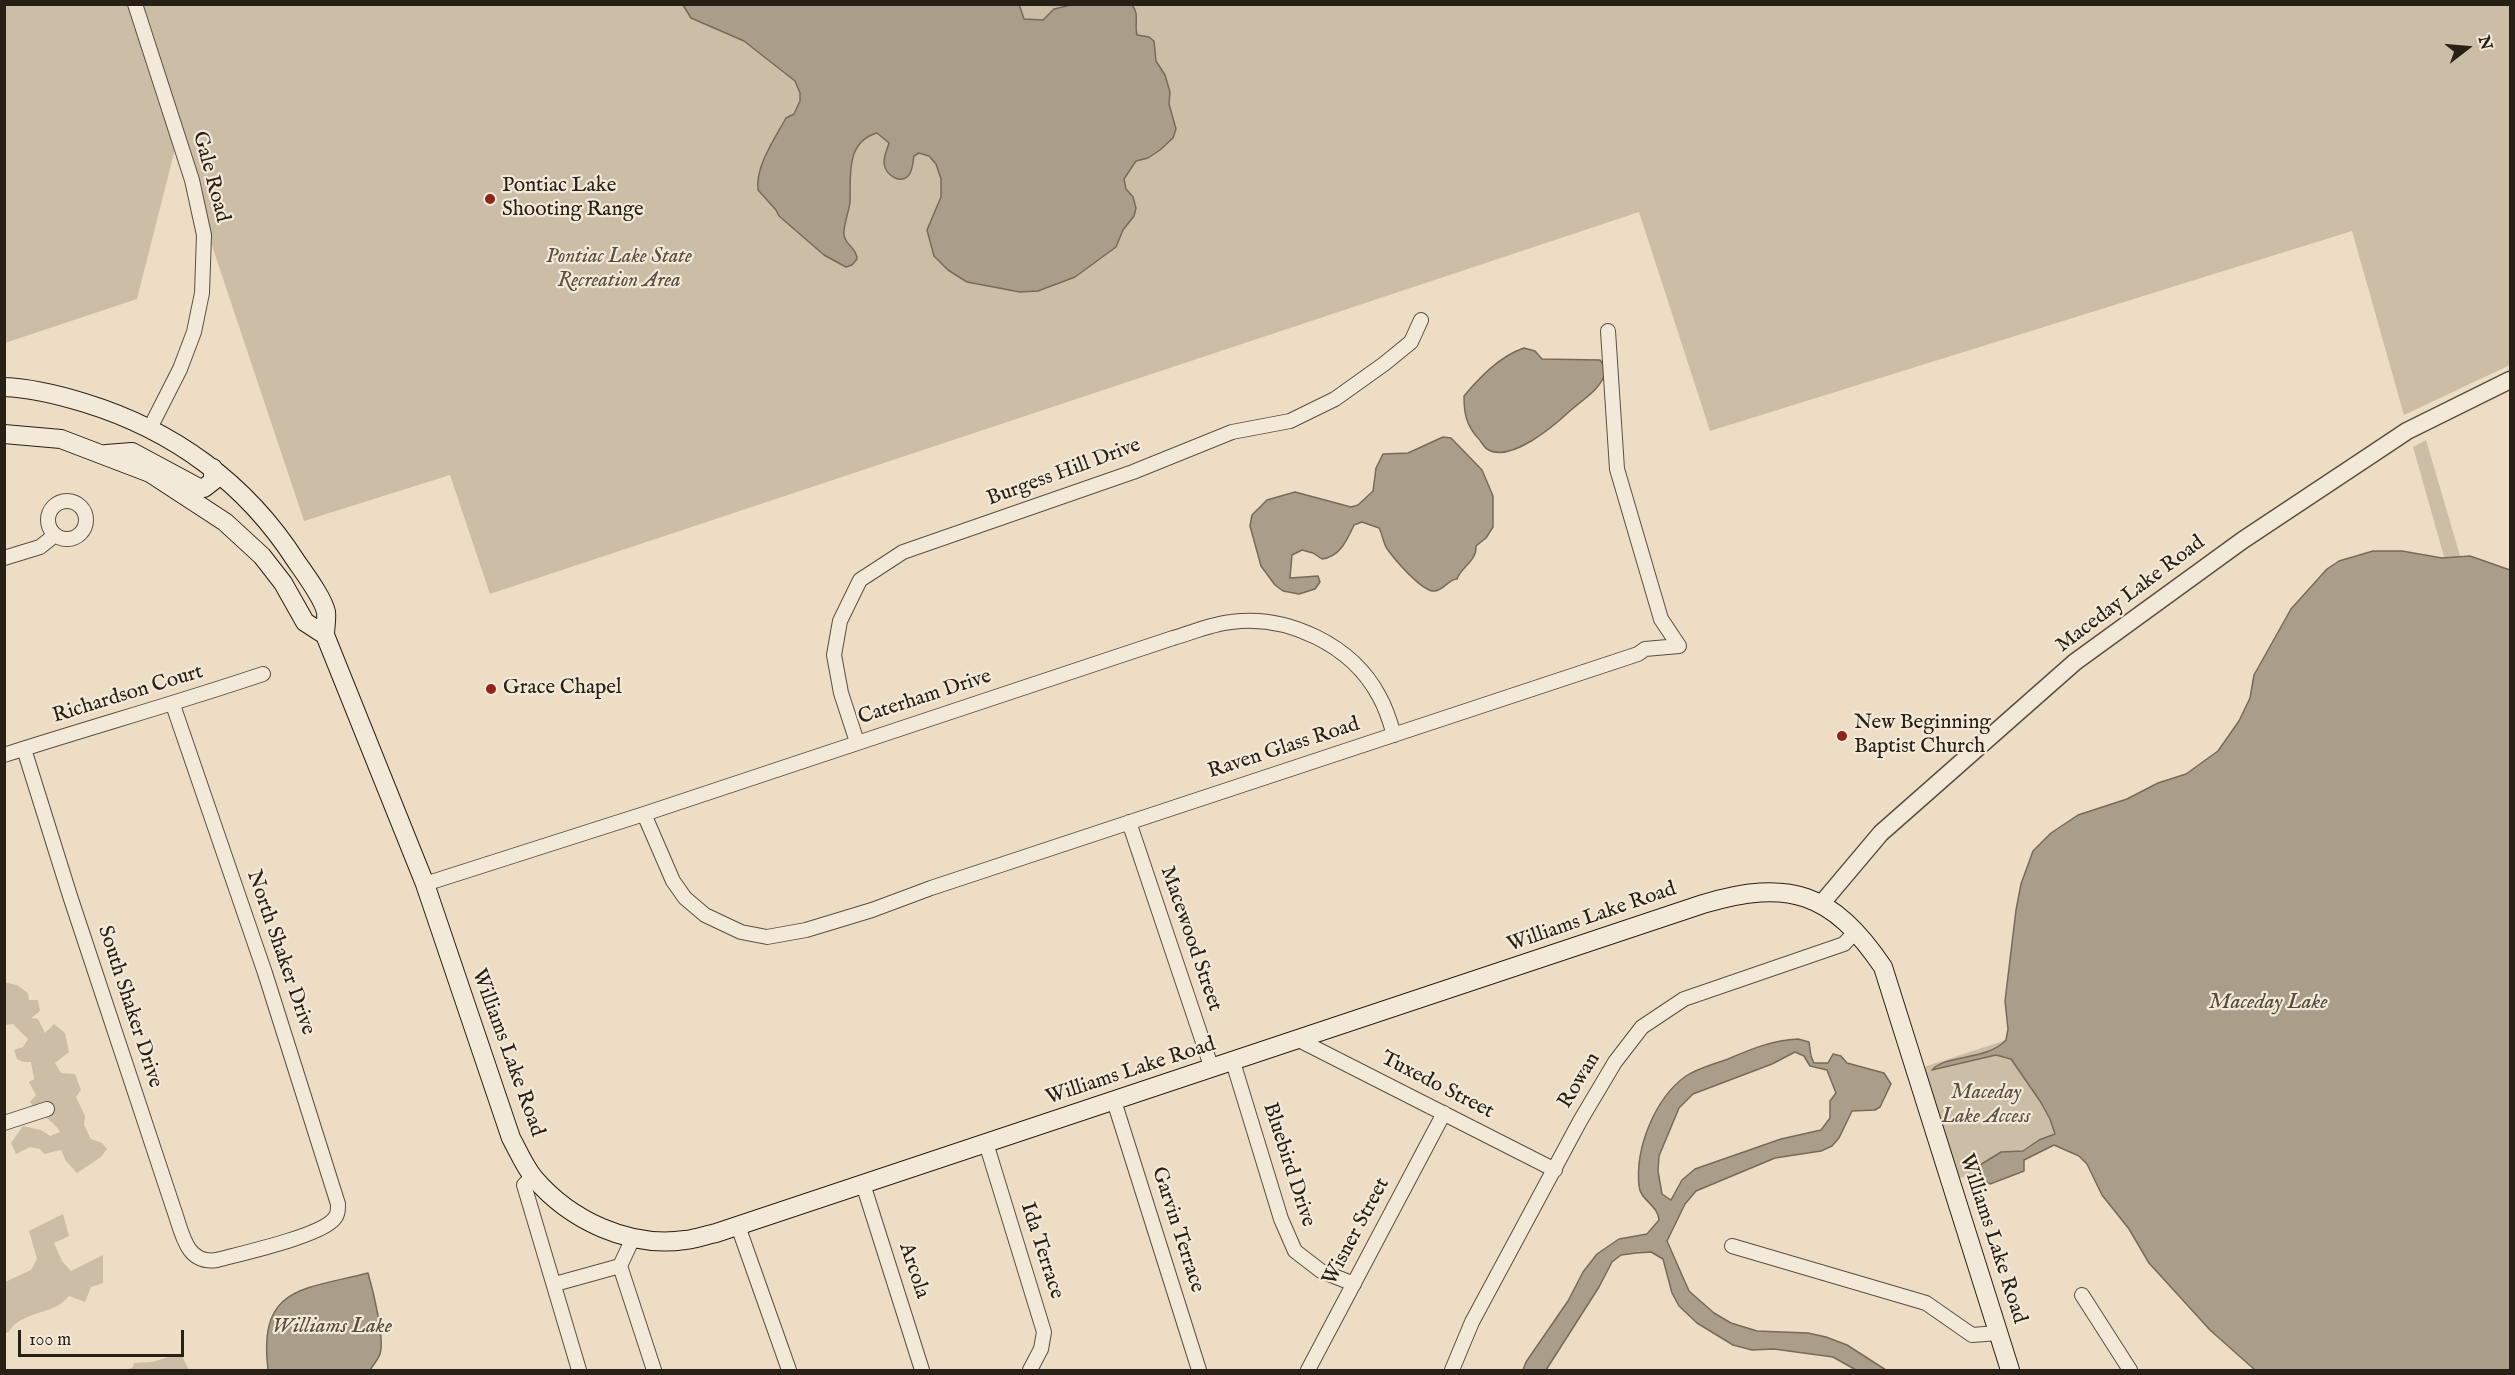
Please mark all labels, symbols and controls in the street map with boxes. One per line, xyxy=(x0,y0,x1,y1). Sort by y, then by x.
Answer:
north arrow xyxy=(2437,18,2497,78)
text: N xyxy=(2473,34,2496,52)
street label: Gale Road xyxy=(186,129,234,225)
place label: Pontiac Lake Shooting Range xyxy=(502,174,644,224)
marker: Pontiac Lake Shooting Range xyxy=(483,192,497,206)
park label: Pontiac Lake State Recreation Area xyxy=(546,245,692,295)
street label: Burgess Hill Drive xyxy=(984,434,1144,512)
street label: Maceday Lake Road xyxy=(2052,531,2210,659)
street label: Richardson Court xyxy=(50,660,206,730)
street label: Caterham Drive xyxy=(855,665,995,731)
place label: Grace Chapel xyxy=(503,676,622,702)
marker: Grace Chapel xyxy=(484,682,498,696)
place label: New Beginning Baptist Church xyxy=(1854,711,1991,761)
street label: Raven Glass Road xyxy=(1205,713,1363,785)
marker: New Beginning Baptist Church xyxy=(1835,729,1849,743)
street label: Macewood Street xyxy=(1153,863,1227,1015)
street label: North Shaker Drive xyxy=(240,867,320,1039)
street label: Williams Lake Road xyxy=(1504,877,1680,959)
street label: South Shaker Drive xyxy=(91,923,167,1091)
street label: Williams Lake Road xyxy=(465,966,549,1140)
water label: Maceday Lake xyxy=(2208,990,2328,1016)
street label: Williams Lake Road xyxy=(1043,1033,1219,1111)
street label: Tuxedo Street xyxy=(1376,1047,1498,1125)
street label: Rowan xyxy=(1553,1048,1607,1114)
park label: Maceday Lake Access xyxy=(1941,1081,2031,1131)
street label: Bluebird Drive xyxy=(1256,1100,1320,1230)
street label: Williams Lake Road xyxy=(1953,1151,2031,1327)
street label: Garvin Terrace xyxy=(1145,1164,1209,1296)
street label: Wisner Street xyxy=(1318,1174,1396,1290)
street label: Ida Terrace xyxy=(1014,1200,1068,1302)
street label: Arcola xyxy=(892,1240,934,1302)
water label: Williams Lake xyxy=(272,1314,392,1340)
scale bar xyxy=(21,1318,188,1356)
text: 100 m xyxy=(29,1329,71,1352)

